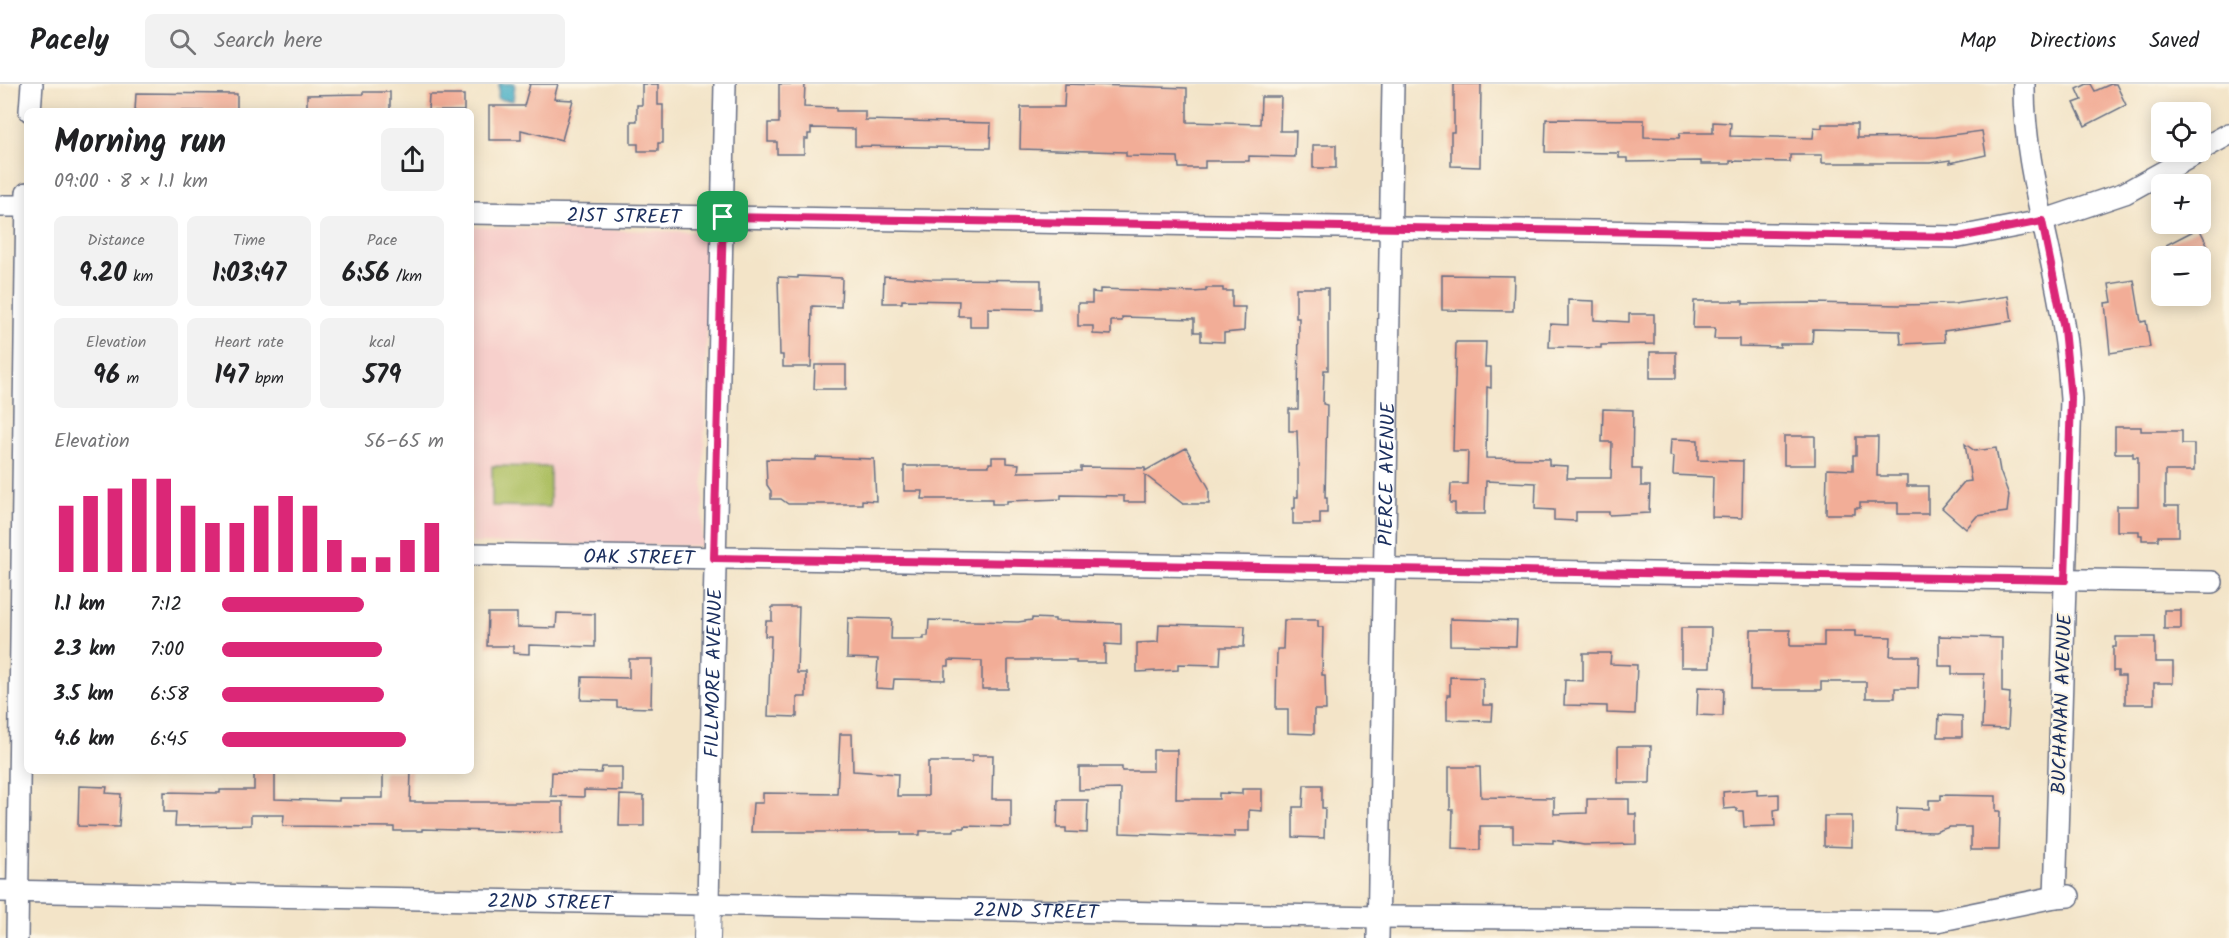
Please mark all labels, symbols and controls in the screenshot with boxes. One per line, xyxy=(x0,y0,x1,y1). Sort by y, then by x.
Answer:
search box xyxy=(145,14,565,68)
text: Pacely xyxy=(30,19,109,64)
text: Search here xyxy=(214,24,323,59)
icon: search xyxy=(166,25,199,58)
text: Map xyxy=(1960,25,1996,58)
text: Directions xyxy=(2029,25,2116,58)
text: Saved xyxy=(2149,25,2199,58)
map controls xyxy=(2151,102,2211,306)
button: locate xyxy=(2151,102,2211,162)
text: Morning run xyxy=(54,117,226,170)
button: share xyxy=(381,128,444,191)
text: 09:00 · 8 × 1.1 km xyxy=(54,166,208,198)
button: + xyxy=(2151,174,2211,234)
pin xyxy=(697,191,748,242)
icon: arrive xyxy=(706,200,739,233)
street label: 21ST STREET xyxy=(567,201,684,234)
text: Distance xyxy=(87,228,145,253)
text: Time xyxy=(233,228,265,253)
text: Pace xyxy=(367,228,397,253)
button: − xyxy=(2151,246,2211,306)
text: 9.20 xyxy=(79,253,127,295)
text: 1:03:47 xyxy=(212,253,286,295)
text: 6:56 xyxy=(342,253,390,295)
text: km xyxy=(127,264,153,289)
text: /km xyxy=(390,264,422,289)
text: Elevation xyxy=(86,330,146,355)
text: Heart rate xyxy=(214,330,284,355)
text: kcal xyxy=(369,330,395,355)
text: 96 xyxy=(93,355,120,397)
text: 147 xyxy=(214,355,249,397)
text: 579 xyxy=(363,355,401,397)
text: m xyxy=(120,366,139,391)
text: bpm xyxy=(249,366,284,391)
street label: PIERCE AVENUE xyxy=(1371,401,1405,546)
text: Elevation xyxy=(54,426,130,458)
text: 56–65 m xyxy=(364,426,444,458)
street label: OAK STREET xyxy=(583,542,697,576)
street label: FILLMORE AVENUE xyxy=(697,587,733,758)
text: 1.1 km xyxy=(54,589,105,621)
text: 7:12 xyxy=(150,589,182,621)
street label: BUCHANAN AVENUE xyxy=(2044,612,2082,795)
text: 2.3 km xyxy=(54,634,115,666)
text: 7:00 xyxy=(150,634,184,666)
text: 3.5 km xyxy=(54,679,114,711)
text: 6:58 xyxy=(150,679,189,711)
text: 4.6 km xyxy=(54,724,114,756)
text: 6:45 xyxy=(150,724,188,756)
street label: 22ND STREET xyxy=(487,886,615,921)
street label: 22ND STREET xyxy=(973,895,1101,930)

